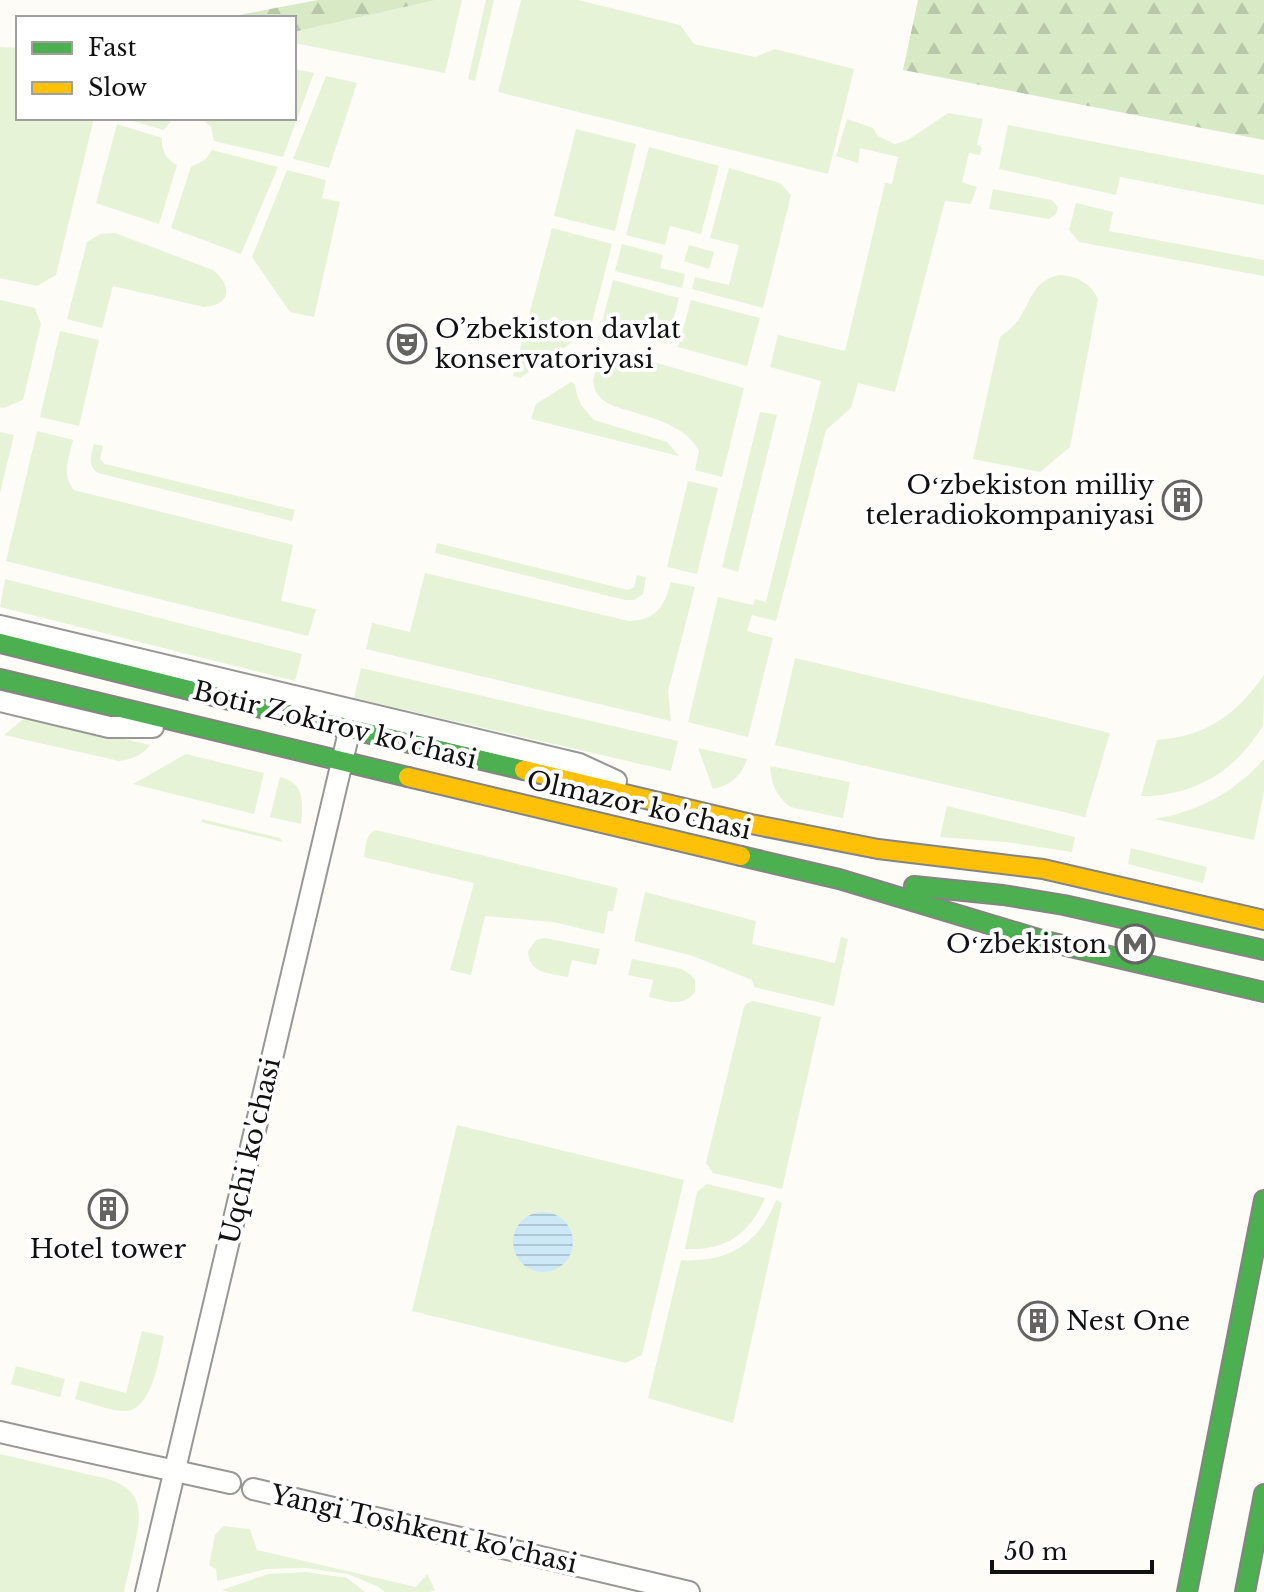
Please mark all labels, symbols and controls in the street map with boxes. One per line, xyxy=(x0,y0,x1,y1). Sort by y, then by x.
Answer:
legend xyxy=(16,16,296,120)
text: Fast xyxy=(88,33,136,62)
text: Slow xyxy=(88,73,147,102)
place label: O’zbekiston davlat konservatoriyasi xyxy=(435,313,681,375)
theatre icon: O’zbekiston davlat konservatoriyasi xyxy=(386,323,428,365)
place label: Oʻzbekiston milliy teleradiokompaniyasi xyxy=(866,469,1154,531)
building icon: Oʻzbekiston milliy teleradiokompaniyasi xyxy=(1161,479,1203,521)
street label: Botir Zokirov ko'chasi xyxy=(190,674,480,776)
street label: Olmazor ko'chasi xyxy=(524,764,754,846)
metro station icon: Oʻzbekiston xyxy=(1114,923,1156,965)
place label: Oʻzbekiston xyxy=(946,928,1107,960)
street label: Uqchi ko'chasi xyxy=(213,1055,287,1247)
building icon: Hotel tower xyxy=(87,1188,129,1230)
place label: Hotel tower xyxy=(30,1233,187,1265)
building icon: Nest One xyxy=(1017,1300,1059,1342)
place label: Nest One xyxy=(1066,1305,1190,1337)
street label: Yangi Toshkent ko'chasi xyxy=(267,1478,580,1580)
scale bar xyxy=(992,1524,1152,1574)
text: 50 m xyxy=(1004,1537,1068,1566)

